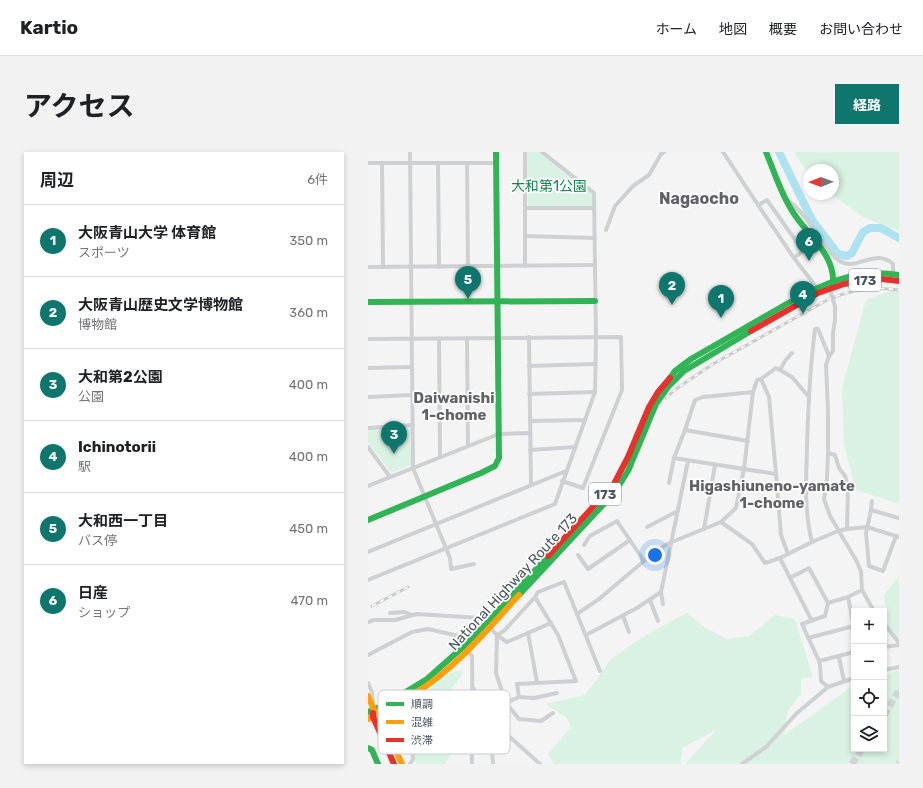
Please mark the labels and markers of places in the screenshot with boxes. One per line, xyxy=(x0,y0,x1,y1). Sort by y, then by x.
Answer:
pin: 6 xyxy=(796,228,822,261)
pin: 5 xyxy=(455,266,481,299)
pin: 2 xyxy=(659,272,685,305)
pin: 4 xyxy=(790,281,816,314)
pin: 1 xyxy=(708,285,734,318)
pin: 3 xyxy=(381,421,407,454)

